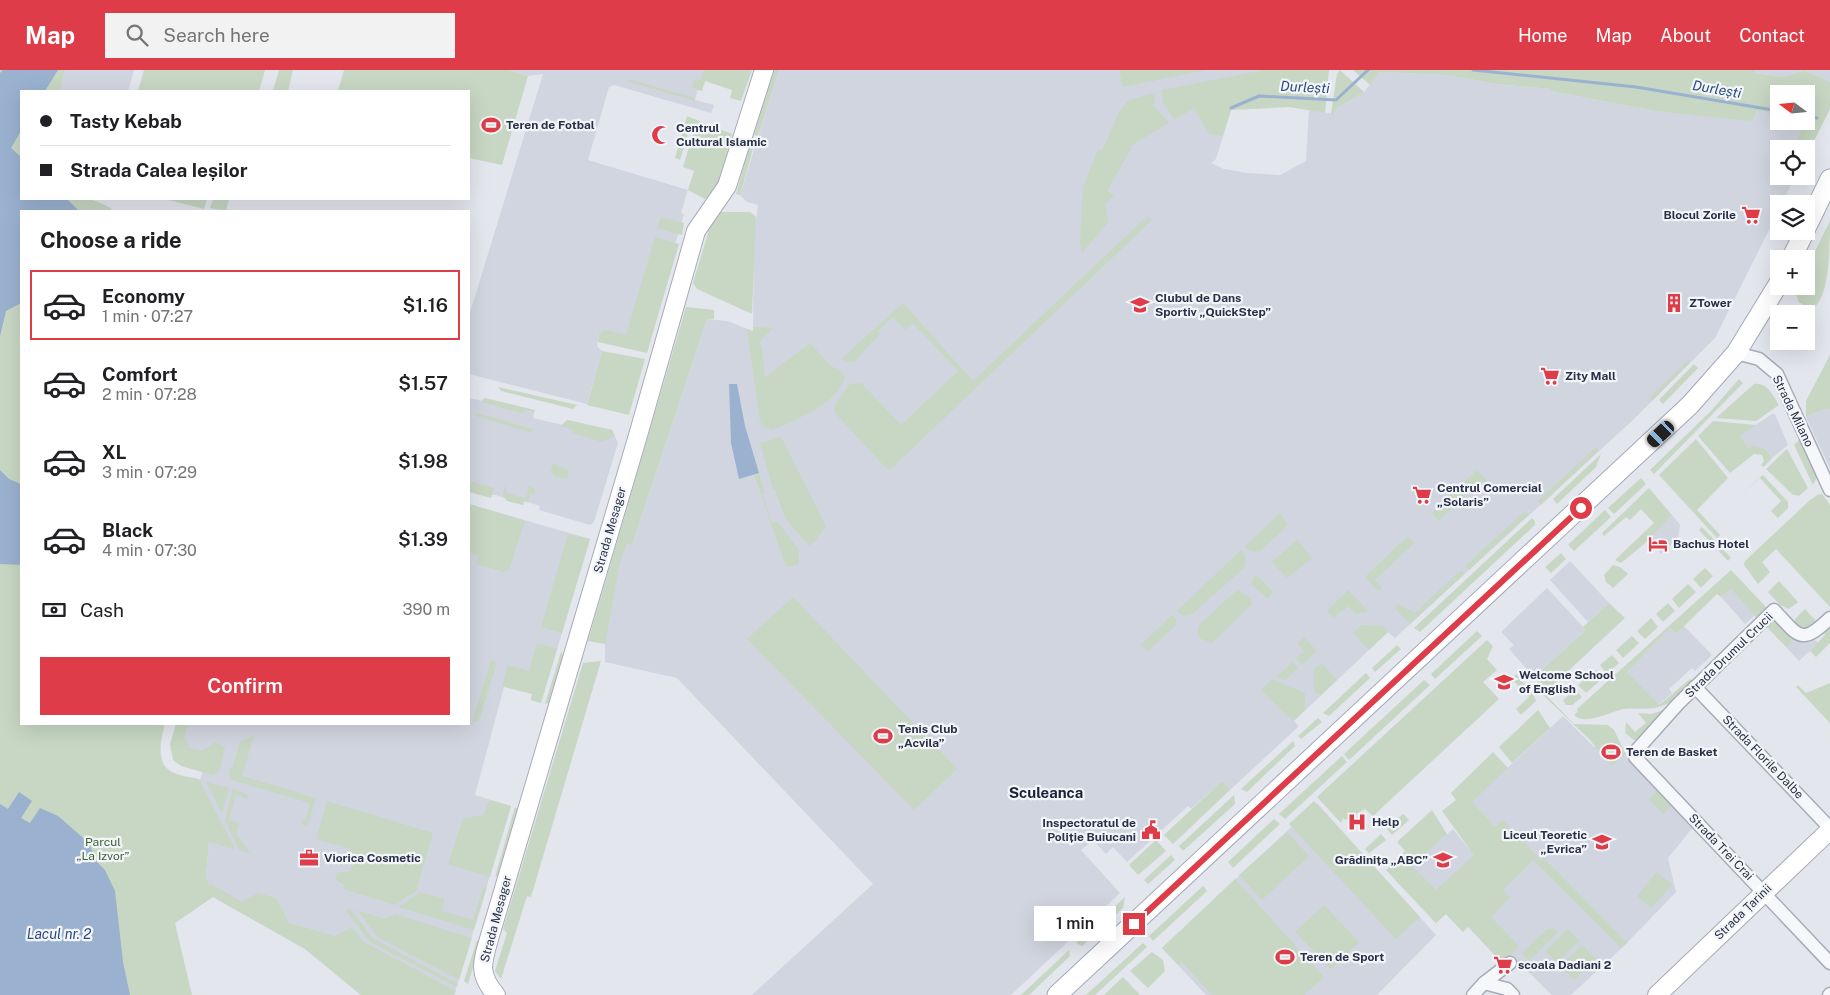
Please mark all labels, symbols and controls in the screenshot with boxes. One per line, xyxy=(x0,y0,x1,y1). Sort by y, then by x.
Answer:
search box xyxy=(105,13,455,58)
text: Map xyxy=(25,21,75,49)
icon: search xyxy=(123,21,151,49)
text: Search here xyxy=(163,24,270,46)
text: Home xyxy=(1518,25,1568,46)
text: Map xyxy=(1596,25,1632,46)
text: About xyxy=(1660,25,1711,46)
text: Contact xyxy=(1739,25,1805,46)
water label: Durlești xyxy=(1691,77,1743,101)
water label: Durlești xyxy=(1280,78,1331,96)
north arrow xyxy=(1770,85,1815,130)
map controls xyxy=(1770,85,1815,350)
text: Tasty Kebab xyxy=(70,110,182,132)
sports icon: Teren de Fotbal xyxy=(480,114,502,136)
place label: Teren de Fotbal xyxy=(506,118,595,132)
place label: Centrul Cultural Islamic xyxy=(676,121,767,149)
mosque icon: Centrul Cultural Islamic xyxy=(650,124,672,146)
button: locate xyxy=(1770,140,1815,185)
text: Strada Calea Ieșilor xyxy=(70,159,248,181)
button: layers xyxy=(1770,195,1815,240)
supermarket icon: Blocul Zorile xyxy=(1740,204,1762,226)
place label: Blocul Zorile xyxy=(1663,208,1736,222)
text: Choose a ride xyxy=(40,227,182,253)
button: + xyxy=(1770,250,1815,295)
icon: car xyxy=(42,283,87,328)
text: Economy xyxy=(102,285,185,307)
place label: Clubul de Dans Sportiv „QuickStep” xyxy=(1155,291,1271,319)
building icon: ZTower xyxy=(1663,292,1685,314)
text: $1.16 xyxy=(402,294,448,316)
school or university icon: Clubul de Dans Sportiv „QuickStep” xyxy=(1129,294,1151,316)
place label: ZTower xyxy=(1689,296,1732,310)
button: − xyxy=(1770,305,1815,350)
text: 1 min · 07:27 xyxy=(102,307,193,326)
icon: car xyxy=(42,361,87,406)
text: Comfort xyxy=(102,363,178,385)
supermarket icon: Zity Mall xyxy=(1539,365,1561,387)
place label: Zity Mall xyxy=(1565,369,1616,383)
text: $1.57 xyxy=(398,372,448,394)
street label: Strada Milano xyxy=(1770,373,1816,449)
text: 2 min · 07:28 xyxy=(102,385,197,404)
car xyxy=(1644,418,1677,450)
icon: car xyxy=(42,439,87,484)
text: XL xyxy=(102,441,127,463)
text: $1.98 xyxy=(398,450,448,472)
text: 3 min · 07:29 xyxy=(102,463,197,482)
place label: Centrul Comercial „Solaris” xyxy=(1437,481,1542,509)
supermarket icon: Centrul Comercial „Solaris” xyxy=(1411,484,1433,506)
street label: Strada Mesager xyxy=(591,485,629,575)
route start xyxy=(1570,497,1592,519)
icon: car xyxy=(42,517,87,562)
text: Black xyxy=(102,519,153,541)
text: $1.39 xyxy=(398,528,448,550)
hotel icon: Bachus Hotel xyxy=(1647,533,1669,555)
place label: Bachus Hotel xyxy=(1673,537,1749,551)
text: 4 min · 07:30 xyxy=(102,541,197,560)
icon: cash xyxy=(40,596,68,624)
text: Cash xyxy=(80,599,124,621)
text: 390 m xyxy=(403,600,450,619)
street label: Strada Drumul Crucii xyxy=(1682,609,1776,701)
button: Confirm xyxy=(40,657,450,715)
place label: Welcome School of English xyxy=(1519,668,1614,696)
school or university icon: Welcome School of English xyxy=(1493,671,1515,693)
street label: Strada Florile Dalbe xyxy=(1719,712,1807,802)
place label: Tenis Club „Acvila” xyxy=(898,722,958,750)
sports icon: Tenis Club „Acvila” xyxy=(872,725,894,747)
sports icon: Teren de Basket xyxy=(1600,741,1622,763)
place label: Teren de Basket xyxy=(1626,745,1718,759)
district label: Sculeanca xyxy=(1009,784,1083,801)
hospital icon: Help xyxy=(1346,811,1368,833)
street label: Strada Trei Crai xyxy=(1686,811,1756,883)
place label: Help xyxy=(1372,815,1399,829)
place label: Inspectoratul de Poliție Buiucani xyxy=(1042,816,1136,844)
public building icon: Inspectoratul de Poliție Buiucani xyxy=(1140,819,1162,841)
place label: Liceul Teoretic „Evrica” xyxy=(1503,828,1587,856)
school or university icon: Liceul Teoretic „Evrica” xyxy=(1591,831,1613,853)
park label: Parcul „La Izvor” xyxy=(77,835,130,863)
office icon: Viorica Cosmetic xyxy=(298,847,320,869)
school or university icon: Grădinița „ABC” xyxy=(1432,849,1454,871)
place label: Viorica Cosmetic xyxy=(324,851,421,865)
place label: Grădinița „ABC” xyxy=(1335,853,1428,867)
street label: Strada Mesager xyxy=(478,874,514,964)
street label: Strada Țarinii xyxy=(1712,881,1775,943)
callout: 1 min xyxy=(1034,906,1116,942)
route end xyxy=(1123,913,1145,935)
text: 1 min xyxy=(1056,914,1094,933)
water label: Lacul nr. 2 xyxy=(27,926,91,942)
sports icon: Teren de Sport xyxy=(1274,946,1296,968)
place label: Teren de Sport xyxy=(1300,950,1384,964)
supermarket icon: scoala Dadiani 2 xyxy=(1492,954,1514,976)
place label: scoala Dadiani 2 xyxy=(1518,958,1612,972)

